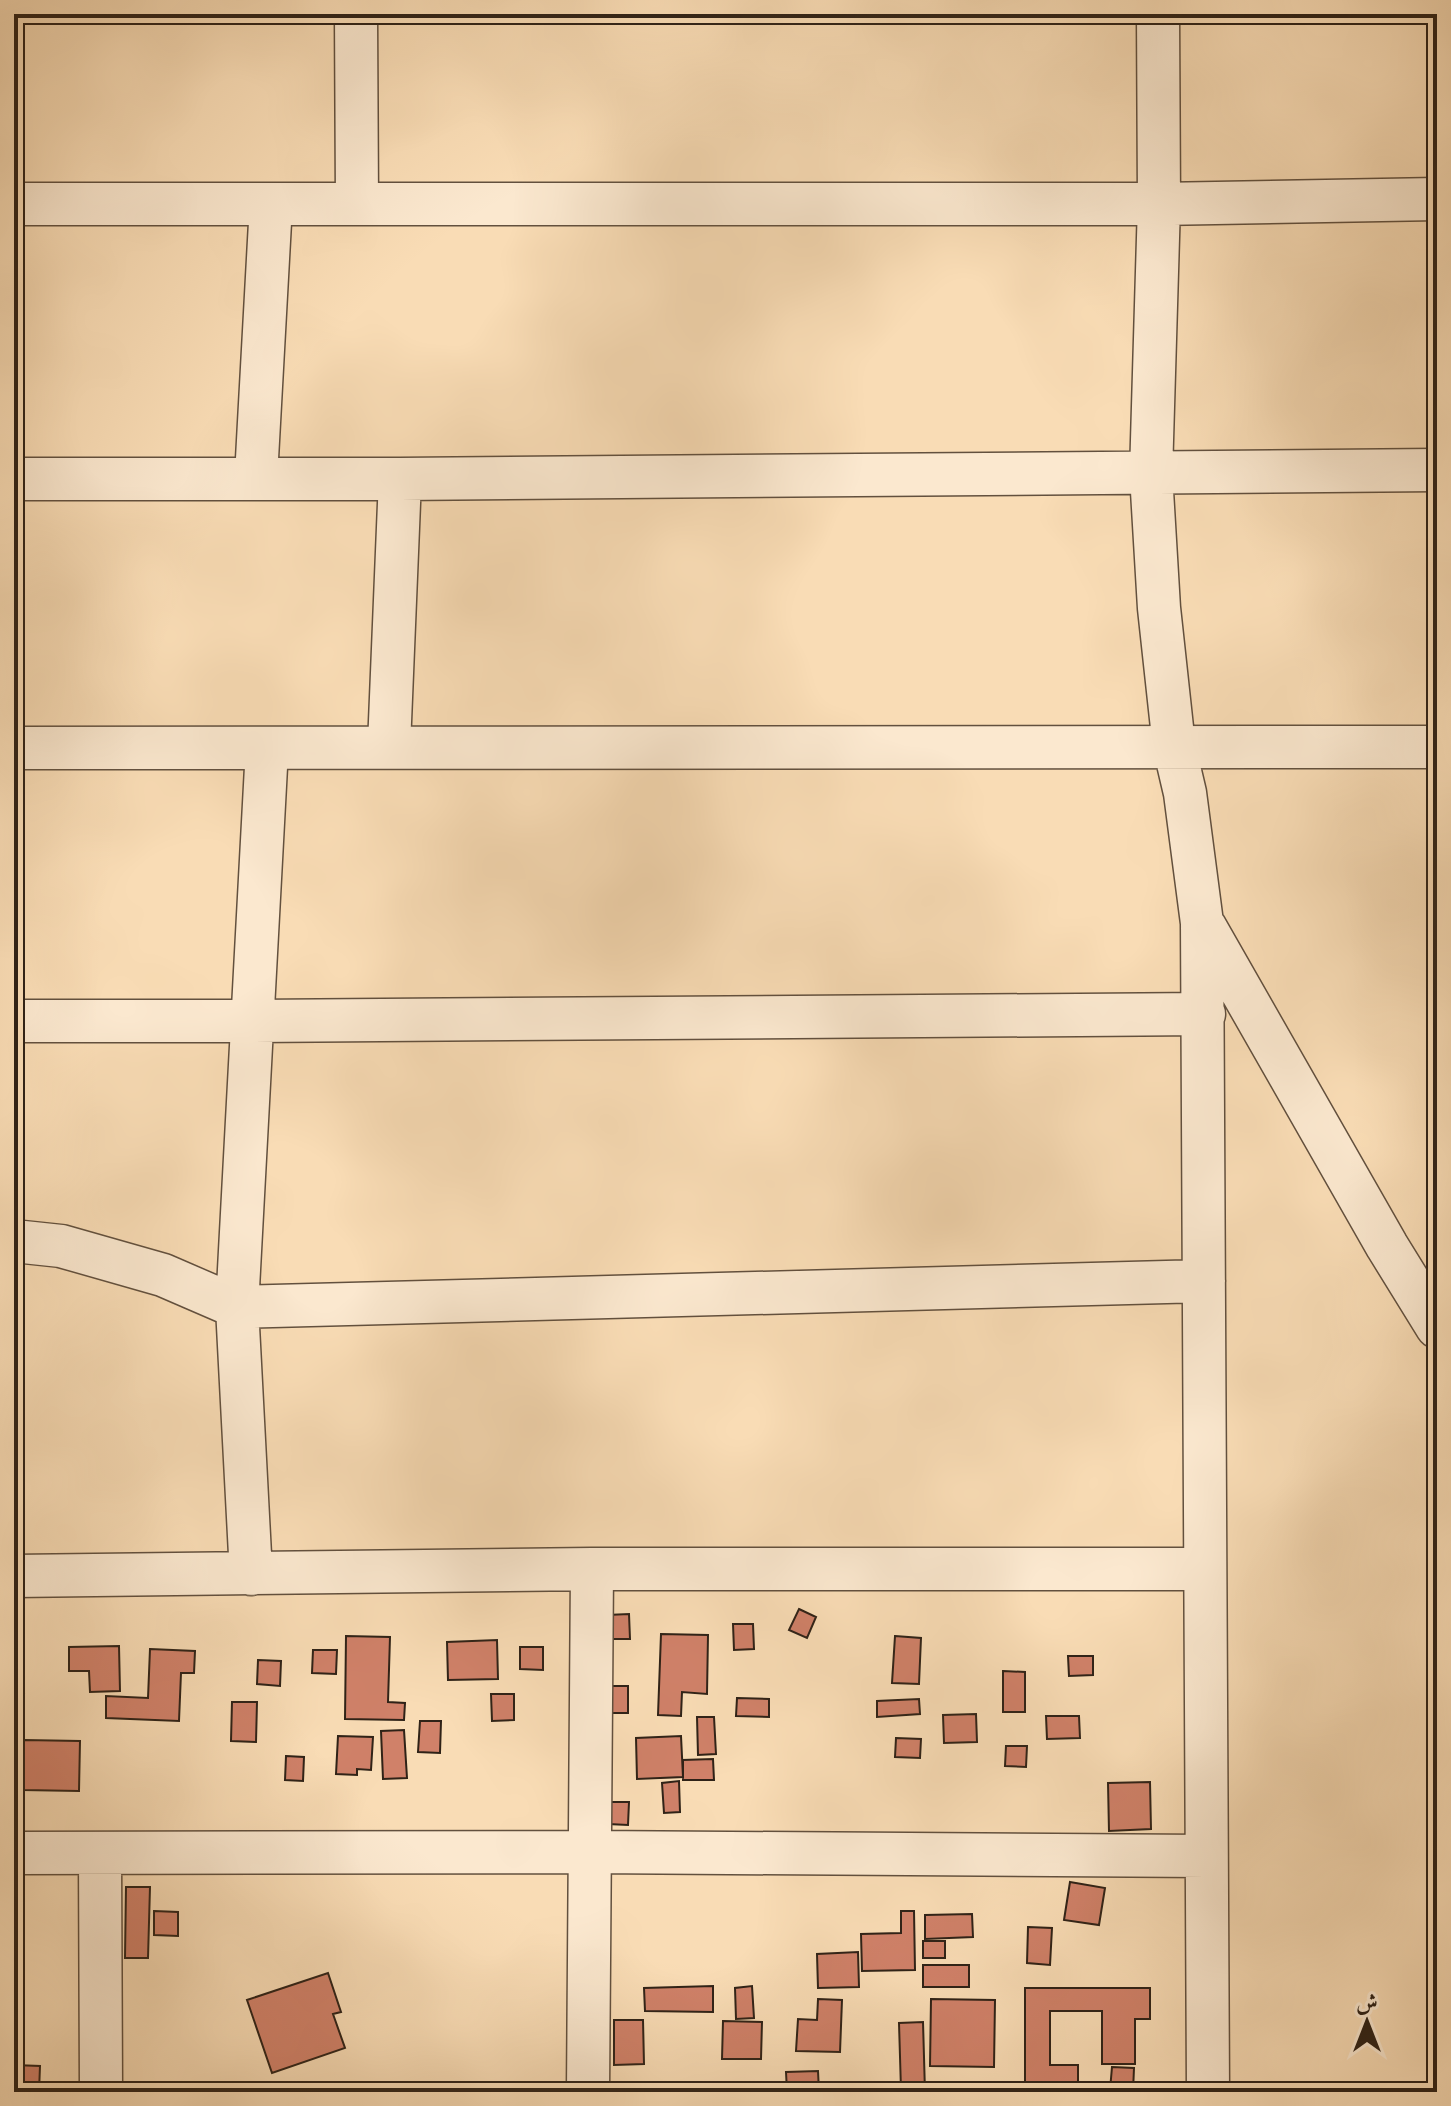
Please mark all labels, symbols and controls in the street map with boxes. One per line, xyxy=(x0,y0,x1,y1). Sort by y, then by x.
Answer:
north arrow xyxy=(1327,1982,1407,2062)
text: ش xyxy=(1356,1989,1378,2017)

